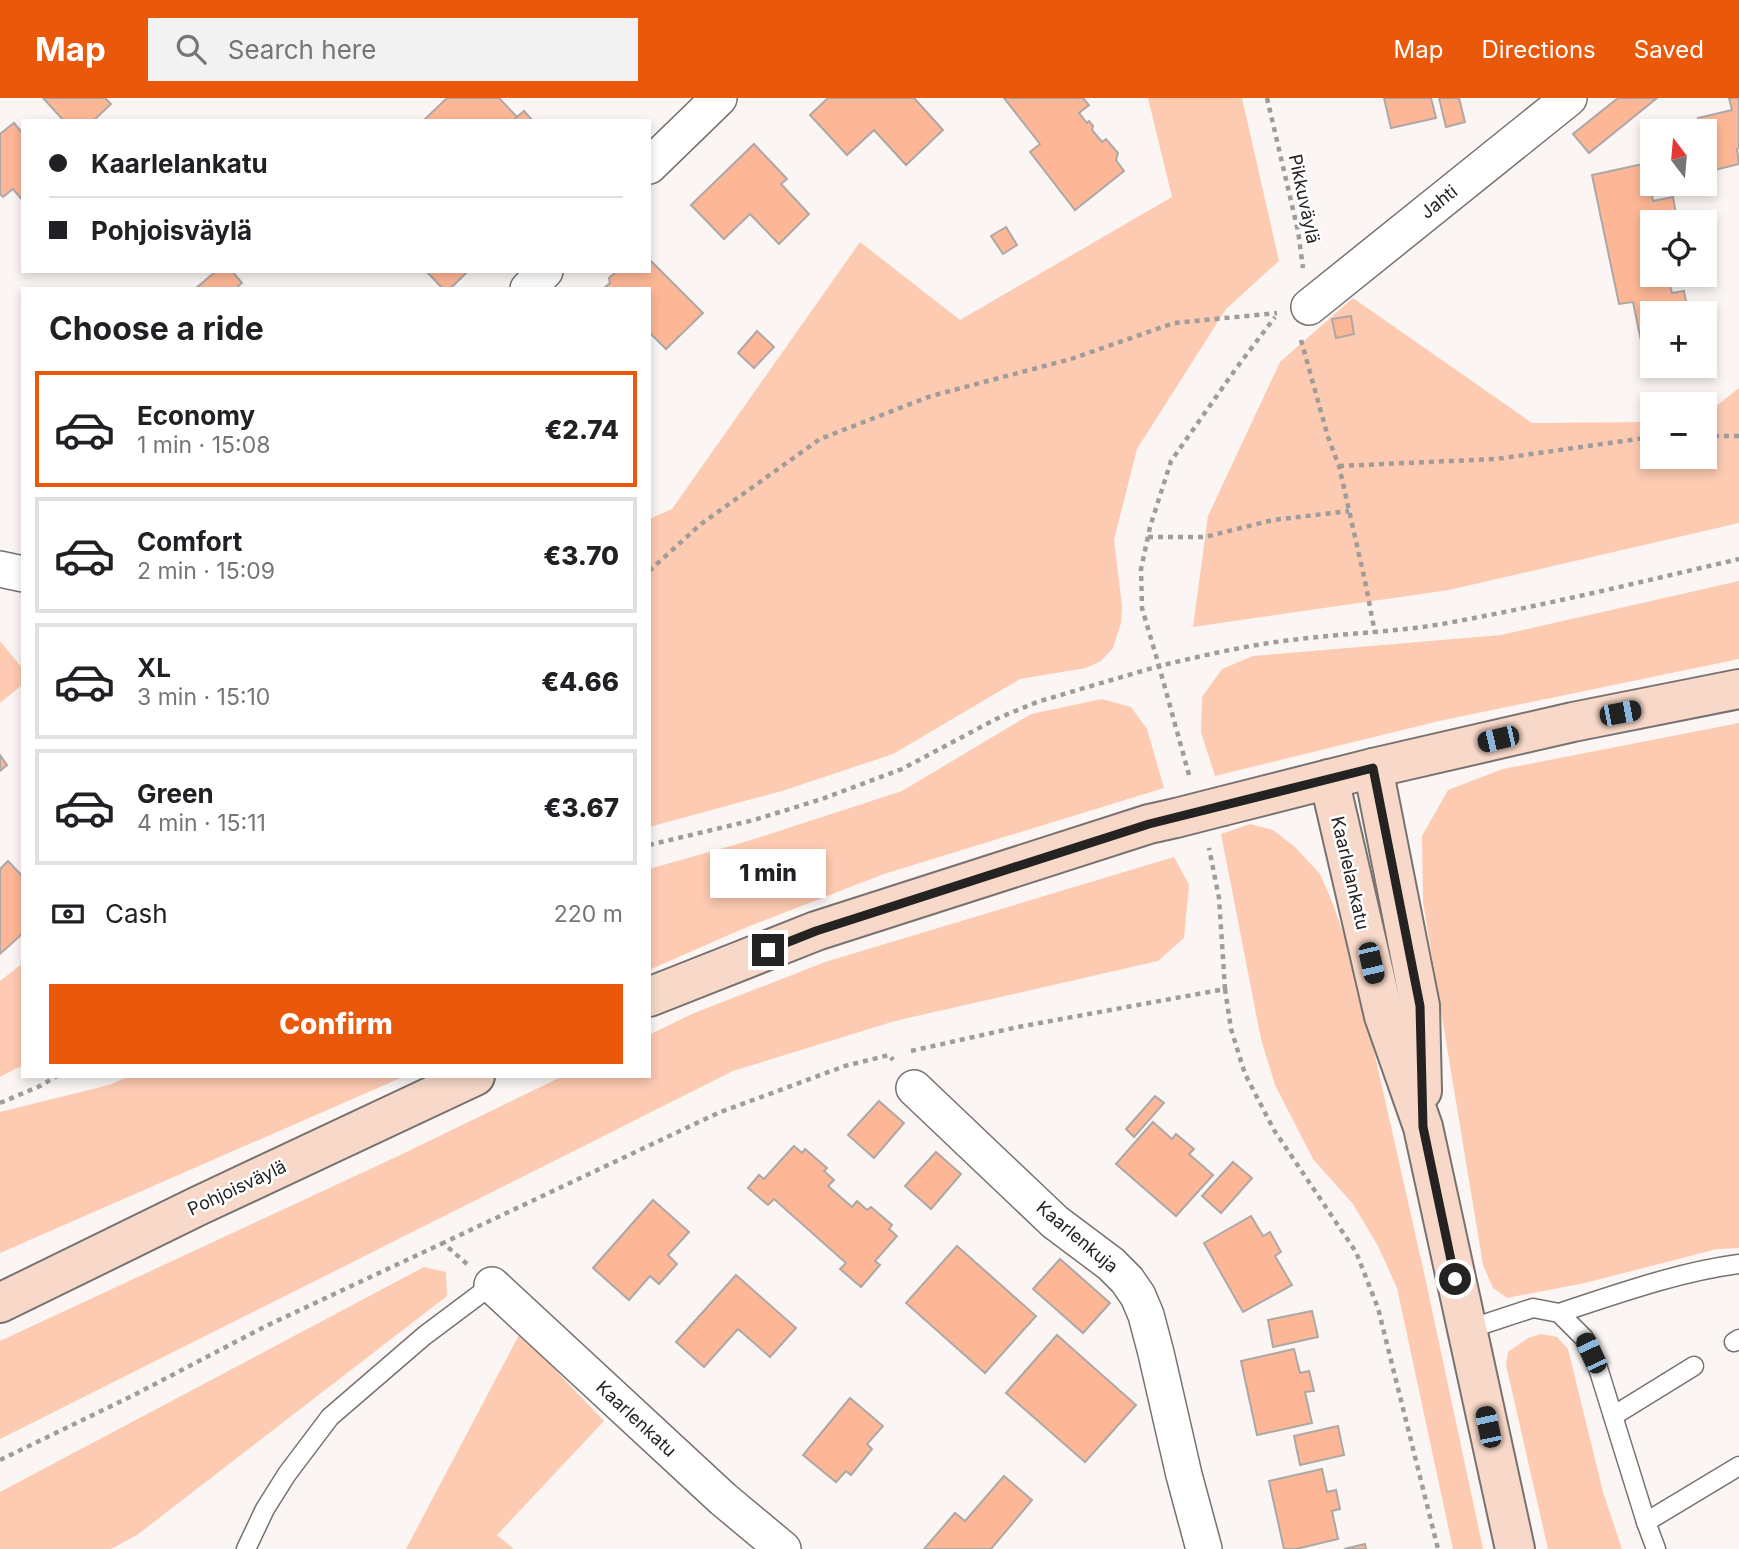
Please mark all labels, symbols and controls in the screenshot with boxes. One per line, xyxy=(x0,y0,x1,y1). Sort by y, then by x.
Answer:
search box xyxy=(148,18,638,81)
text: Map xyxy=(35,29,106,69)
icon: search xyxy=(172,30,210,68)
text: Search here xyxy=(228,34,376,65)
text: Map xyxy=(1394,35,1443,64)
text: Directions xyxy=(1481,35,1596,64)
text: Saved xyxy=(1634,35,1704,64)
north arrow xyxy=(1640,119,1717,196)
map controls xyxy=(1640,119,1717,469)
text: Kaarlelankatu xyxy=(91,148,268,179)
street label: Pikkuväylä xyxy=(1285,152,1324,245)
street label: Jahti xyxy=(1416,180,1461,223)
button: locate xyxy=(1640,210,1717,287)
text: Pohjoisväylä xyxy=(91,215,252,246)
button: + xyxy=(1640,301,1717,378)
text: Choose a ride xyxy=(49,309,264,348)
button: − xyxy=(1640,392,1717,469)
icon: car xyxy=(53,398,116,461)
text: Economy xyxy=(137,400,255,431)
text: €2.74 xyxy=(544,414,619,445)
text: 1 min · 15:08 xyxy=(137,431,270,459)
icon: car xyxy=(53,524,116,587)
text: Comfort xyxy=(137,526,242,557)
text: €3.70 xyxy=(543,540,619,571)
text: 2 min · 15:09 xyxy=(137,557,275,585)
icon: car xyxy=(53,650,116,713)
text: XL xyxy=(137,652,171,683)
text: €4.66 xyxy=(541,666,619,697)
text: 3 min · 15:10 xyxy=(137,683,270,711)
car xyxy=(1598,699,1643,727)
car xyxy=(1476,724,1521,754)
icon: car xyxy=(53,776,116,839)
text: Green xyxy=(137,778,214,809)
text: €3.67 xyxy=(544,792,619,823)
text: 4 min · 15:11 xyxy=(137,809,266,837)
street label: Kaarlelankatu xyxy=(1327,814,1374,932)
callout: 1 min xyxy=(710,848,826,898)
text: 1 min xyxy=(739,859,797,887)
icon: cash xyxy=(49,895,87,933)
text: Cash xyxy=(105,898,168,929)
text: 220 m xyxy=(554,900,623,928)
route end xyxy=(752,934,784,966)
car xyxy=(1357,940,1386,986)
button: Confirm xyxy=(49,984,623,1064)
street label: Pohjoisväylä xyxy=(184,1156,289,1220)
street label: Kaarlenkuja xyxy=(1032,1196,1122,1277)
route start xyxy=(1439,1263,1471,1295)
car xyxy=(1573,1330,1610,1376)
street label: Kaarlenkatu xyxy=(592,1376,681,1461)
car xyxy=(1474,1404,1503,1450)

